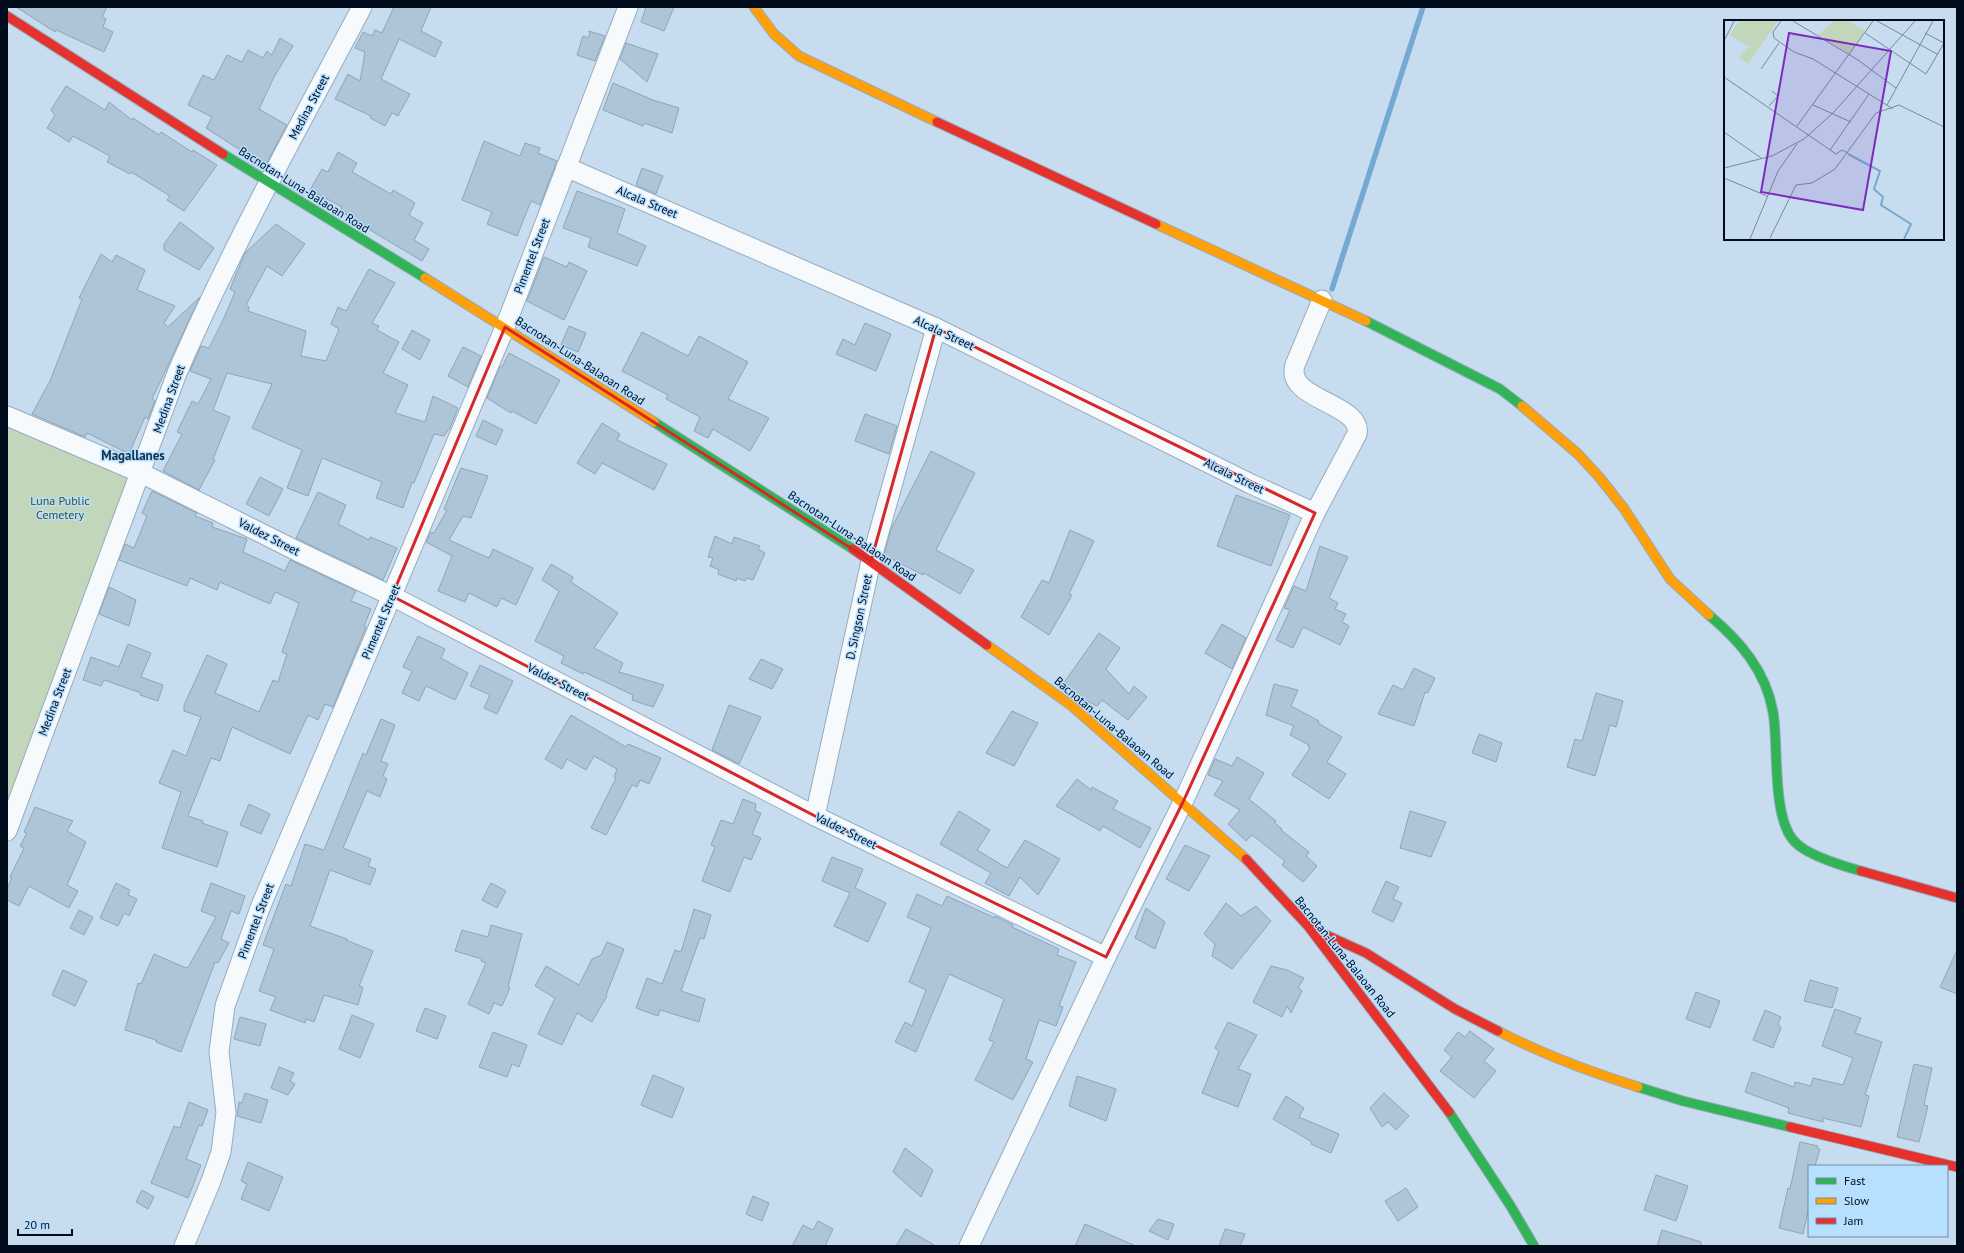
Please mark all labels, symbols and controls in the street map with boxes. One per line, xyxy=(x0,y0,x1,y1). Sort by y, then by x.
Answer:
inset map xyxy=(1724,20,1944,240)
street label: Medina Street xyxy=(285,72,332,142)
street label: Bacnotan-Luna-Balaoan Road xyxy=(236,143,372,236)
street label: Alcala Street xyxy=(614,182,680,221)
street label: Pimentel Street xyxy=(510,216,553,296)
street label: Alcala Street xyxy=(911,312,977,353)
street label: Bacnotan-Luna-Balaoan Road xyxy=(513,313,648,408)
street label: Medina Street xyxy=(149,363,188,435)
district label: Magallanes xyxy=(101,447,165,464)
street label: Alcala Street xyxy=(1202,455,1267,497)
street label: Bacnotan-Luna-Balaoan Road xyxy=(785,487,919,584)
park label: Luna Public Cemetery xyxy=(30,493,90,522)
street label: Valdez Street xyxy=(235,514,302,558)
street label: D. Singson Street xyxy=(842,573,875,661)
street label: Pimentel Street xyxy=(358,582,403,661)
street label: Valdez Street xyxy=(524,659,591,703)
street label: Medina Street xyxy=(35,666,74,738)
street label: Bacnotan-Luna-Balaoan Road xyxy=(1051,673,1177,782)
street label: Valdez Street xyxy=(812,809,880,852)
street label: Pimentel Street xyxy=(234,881,277,961)
street label: Bacnotan-Luna-Balaoan Road xyxy=(1292,893,1399,1020)
legend xyxy=(1808,1165,1948,1237)
text: Fast xyxy=(1844,1173,1865,1188)
text: Slow xyxy=(1844,1193,1869,1208)
scale bar xyxy=(18,1211,72,1237)
text: Jam xyxy=(1843,1213,1863,1228)
text: 20 m xyxy=(24,1217,50,1232)

